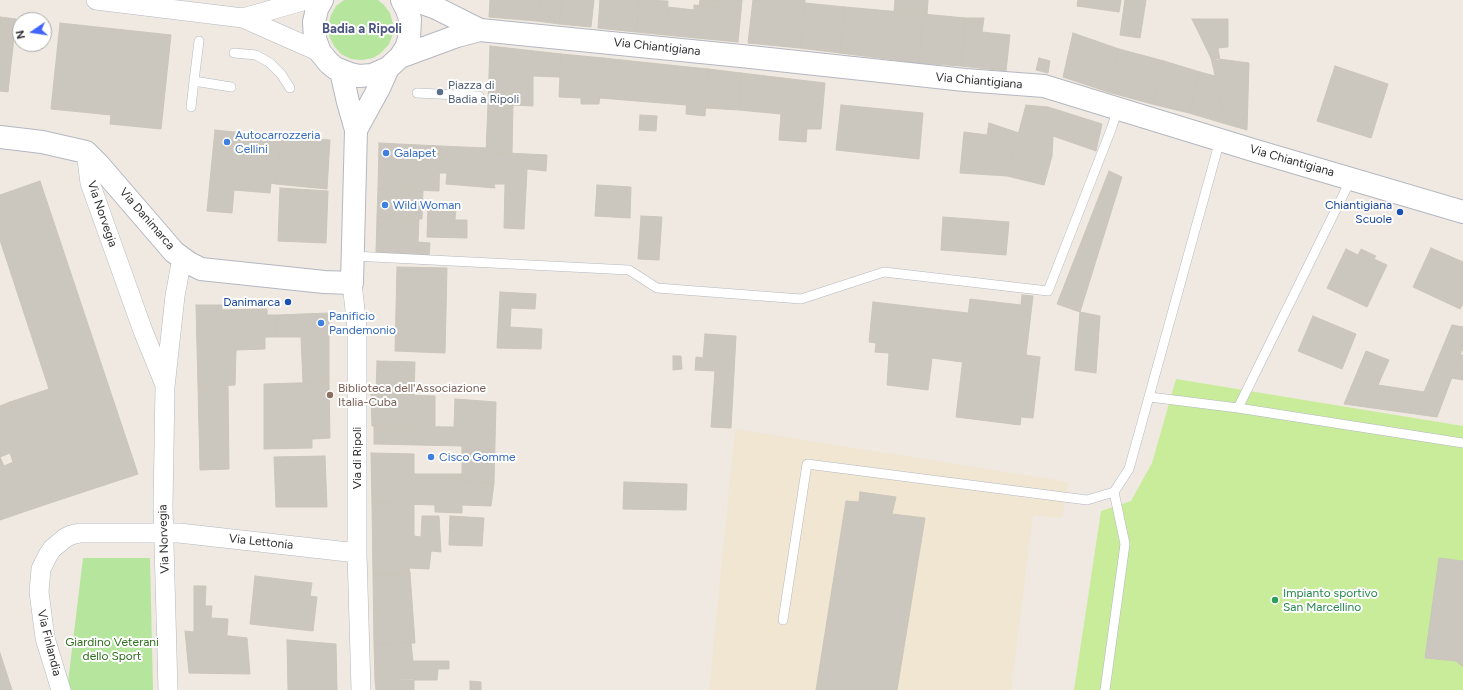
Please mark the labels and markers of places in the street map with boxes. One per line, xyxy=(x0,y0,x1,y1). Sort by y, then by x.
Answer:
place label: Piazza di Badia a Ripoli xyxy=(448,78,519,106)
marker: Piazza di Badia a Ripoli xyxy=(435,87,445,97)
place label: Autocarrozzeria Cellini xyxy=(235,128,320,156)
marker: Autocarrozzeria Cellini xyxy=(222,137,232,147)
place label: Galapet xyxy=(394,146,436,160)
marker: Galapet xyxy=(381,148,391,158)
place label: Wild Woman xyxy=(393,198,461,212)
place label: Chiantigiana Scuole xyxy=(1325,198,1392,226)
marker: Wild Woman xyxy=(380,200,390,210)
marker: Chiantigiana Scuole xyxy=(1395,207,1405,217)
place label: Danimarca xyxy=(223,295,280,309)
marker: Danimarca xyxy=(283,297,293,307)
place label: Panificio Pandemonio xyxy=(329,309,396,337)
marker: Panificio Pandemonio xyxy=(316,318,326,328)
place label: Biblioteca dell'Associazione Italia-Cuba xyxy=(338,381,486,409)
marker: Biblioteca dell'Associazione Italia-Cuba xyxy=(325,390,335,400)
place label: Cisco Gomme xyxy=(439,450,515,464)
marker: Cisco Gomme xyxy=(426,452,436,462)
place label: Impianto sportivo San Marcellino xyxy=(1283,586,1378,614)
marker: Impianto sportivo San Marcellino xyxy=(1270,595,1280,605)

